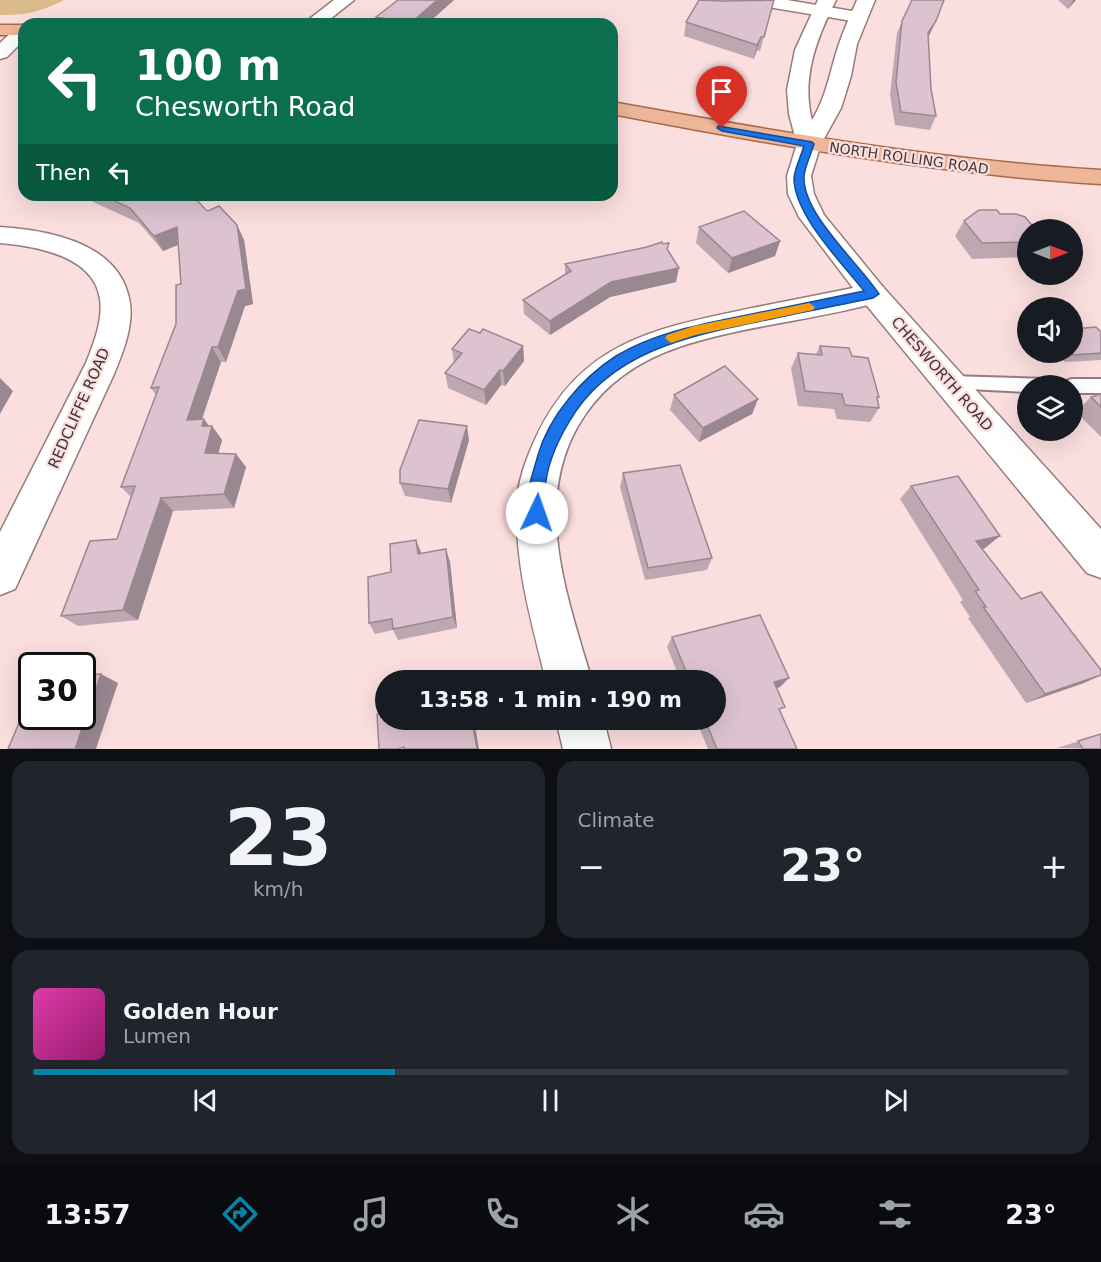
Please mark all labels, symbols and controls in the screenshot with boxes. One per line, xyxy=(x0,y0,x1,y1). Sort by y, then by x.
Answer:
text: 100 m xyxy=(135,41,281,90)
icon: left xyxy=(36,42,114,120)
pin xyxy=(696,66,747,128)
icon: arrive xyxy=(705,75,738,108)
text: Chesworth Road xyxy=(135,91,355,122)
street label: NORTH ROLLING ROAD xyxy=(828,139,990,177)
icon: left xyxy=(103,156,136,189)
text: Then xyxy=(36,160,91,185)
north arrow xyxy=(1017,219,1083,285)
map controls xyxy=(1017,219,1083,441)
button: sound xyxy=(1017,297,1083,363)
street label: CHESWORTH ROAD xyxy=(887,313,997,435)
street label: REDCLIFFE ROAD xyxy=(44,345,114,471)
button: layers xyxy=(1017,375,1083,441)
position arrow xyxy=(505,481,569,545)
speed limit sign: 30 xyxy=(18,652,96,730)
text: 13:58 · 1 min · 190 m xyxy=(419,687,682,712)
text: 23 xyxy=(224,793,333,883)
text: Climate xyxy=(578,808,654,832)
text: 23° xyxy=(780,839,865,892)
text: − xyxy=(578,847,605,886)
text: + xyxy=(1040,847,1068,886)
text: km/h xyxy=(253,877,303,901)
text: Golden Hour xyxy=(123,999,278,1024)
text: Lumen xyxy=(123,1024,191,1048)
icon: previous xyxy=(189,1084,222,1117)
icon: pause xyxy=(534,1084,567,1117)
icon: next xyxy=(879,1084,912,1117)
icon: directions xyxy=(219,1193,261,1235)
icon: music xyxy=(350,1193,392,1235)
icon: phone xyxy=(481,1193,523,1235)
icon: climate xyxy=(612,1193,654,1235)
icon: car xyxy=(743,1193,785,1235)
icon: filters xyxy=(874,1193,916,1235)
text: 13:57 xyxy=(44,1199,130,1230)
text: 23° xyxy=(1005,1199,1056,1230)

